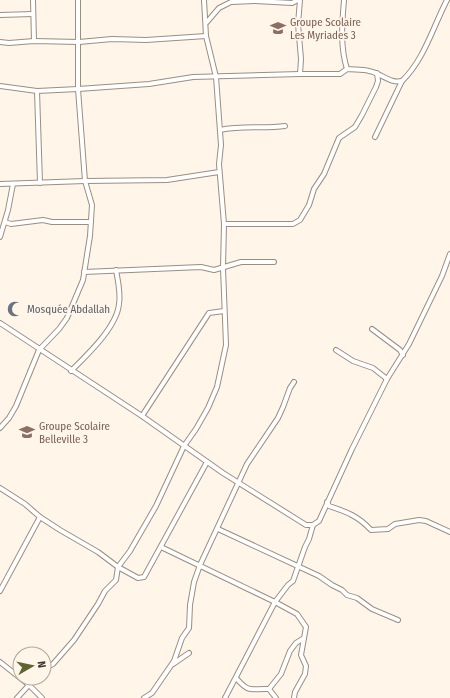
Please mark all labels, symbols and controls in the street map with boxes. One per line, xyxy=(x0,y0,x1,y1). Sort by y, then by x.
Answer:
place label: Groupe Scolaire Les Myriades 3 xyxy=(290,16,361,42)
school or university icon: Groupe Scolaire Les Myriades 3 xyxy=(269,19,287,37)
mosque icon: Mosquée Abdallah xyxy=(6,300,24,318)
place label: Mosquée Abdallah xyxy=(27,303,110,316)
place label: Groupe Scolaire Belleville 3 xyxy=(39,420,110,446)
school or university icon: Groupe Scolaire Belleville 3 xyxy=(18,423,36,441)
north arrow xyxy=(12,646,52,686)
text: N xyxy=(34,660,48,669)

